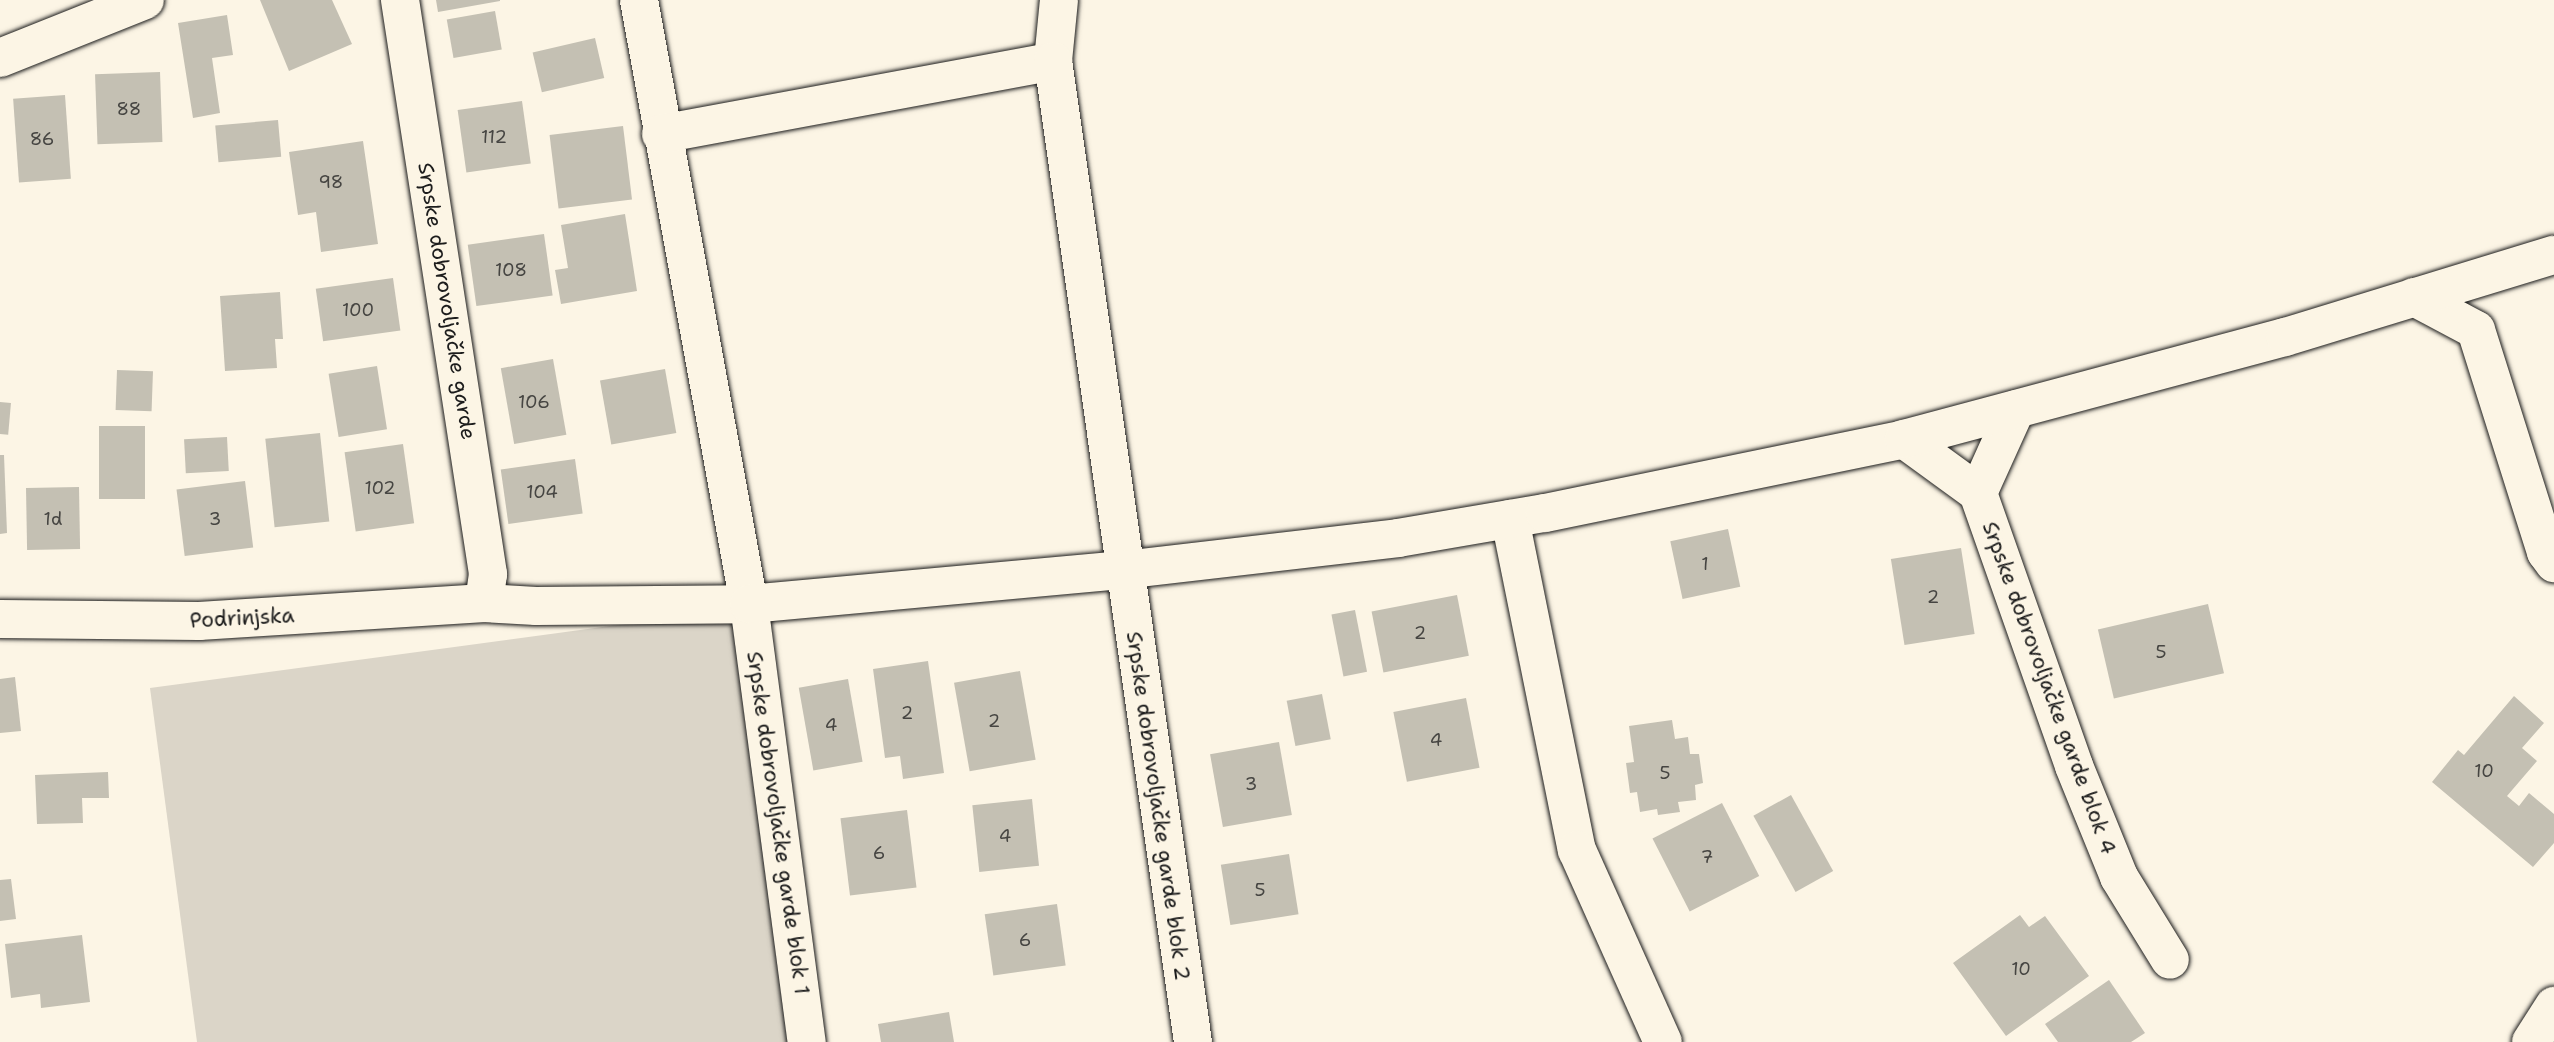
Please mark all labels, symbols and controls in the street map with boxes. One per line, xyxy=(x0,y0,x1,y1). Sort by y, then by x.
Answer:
house number: 88 xyxy=(117,98,141,120)
house number: 112 xyxy=(481,126,507,148)
house number: 86 xyxy=(30,128,54,150)
street label: Srpske dobrovoljačke garde xyxy=(413,161,481,441)
house number: 98 xyxy=(319,171,343,193)
house number: 108 xyxy=(495,259,527,281)
house number: 100 xyxy=(342,299,374,321)
house number: 106 xyxy=(518,391,550,413)
house number: 102 xyxy=(364,477,396,499)
house number: 104 xyxy=(526,481,558,503)
house number: 1d xyxy=(44,508,62,530)
house number: 3 xyxy=(209,508,221,530)
street label: Srpske dobrovoljačke garde blok 4 xyxy=(1977,518,2121,858)
house number: 1 xyxy=(1701,553,1709,575)
house number: 2 xyxy=(1927,586,1939,608)
street label: Podrinjska xyxy=(189,603,295,633)
house number: 2 xyxy=(1414,622,1426,644)
street label: Srpske dobrovoljačke garde blok 2 xyxy=(1121,630,1195,982)
house number: 5 xyxy=(2155,641,2167,663)
street label: Srpske dobrovoljačke garde blok 1 xyxy=(741,650,815,996)
house number: 2 xyxy=(901,702,913,724)
house number: 2 xyxy=(988,710,1000,732)
house number: 4 xyxy=(825,714,837,736)
house number: 4 xyxy=(1430,729,1442,751)
house number: 10 xyxy=(2474,760,2494,782)
house number: 5 xyxy=(1659,762,1671,784)
house number: 3 xyxy=(1245,773,1257,795)
house number: 4 xyxy=(999,825,1011,847)
house number: 6 xyxy=(873,842,885,864)
house number: 7 xyxy=(1701,846,1713,868)
house number: 5 xyxy=(1254,879,1266,901)
house number: 6 xyxy=(1019,929,1031,951)
house number: 10 xyxy=(2011,958,2031,980)

